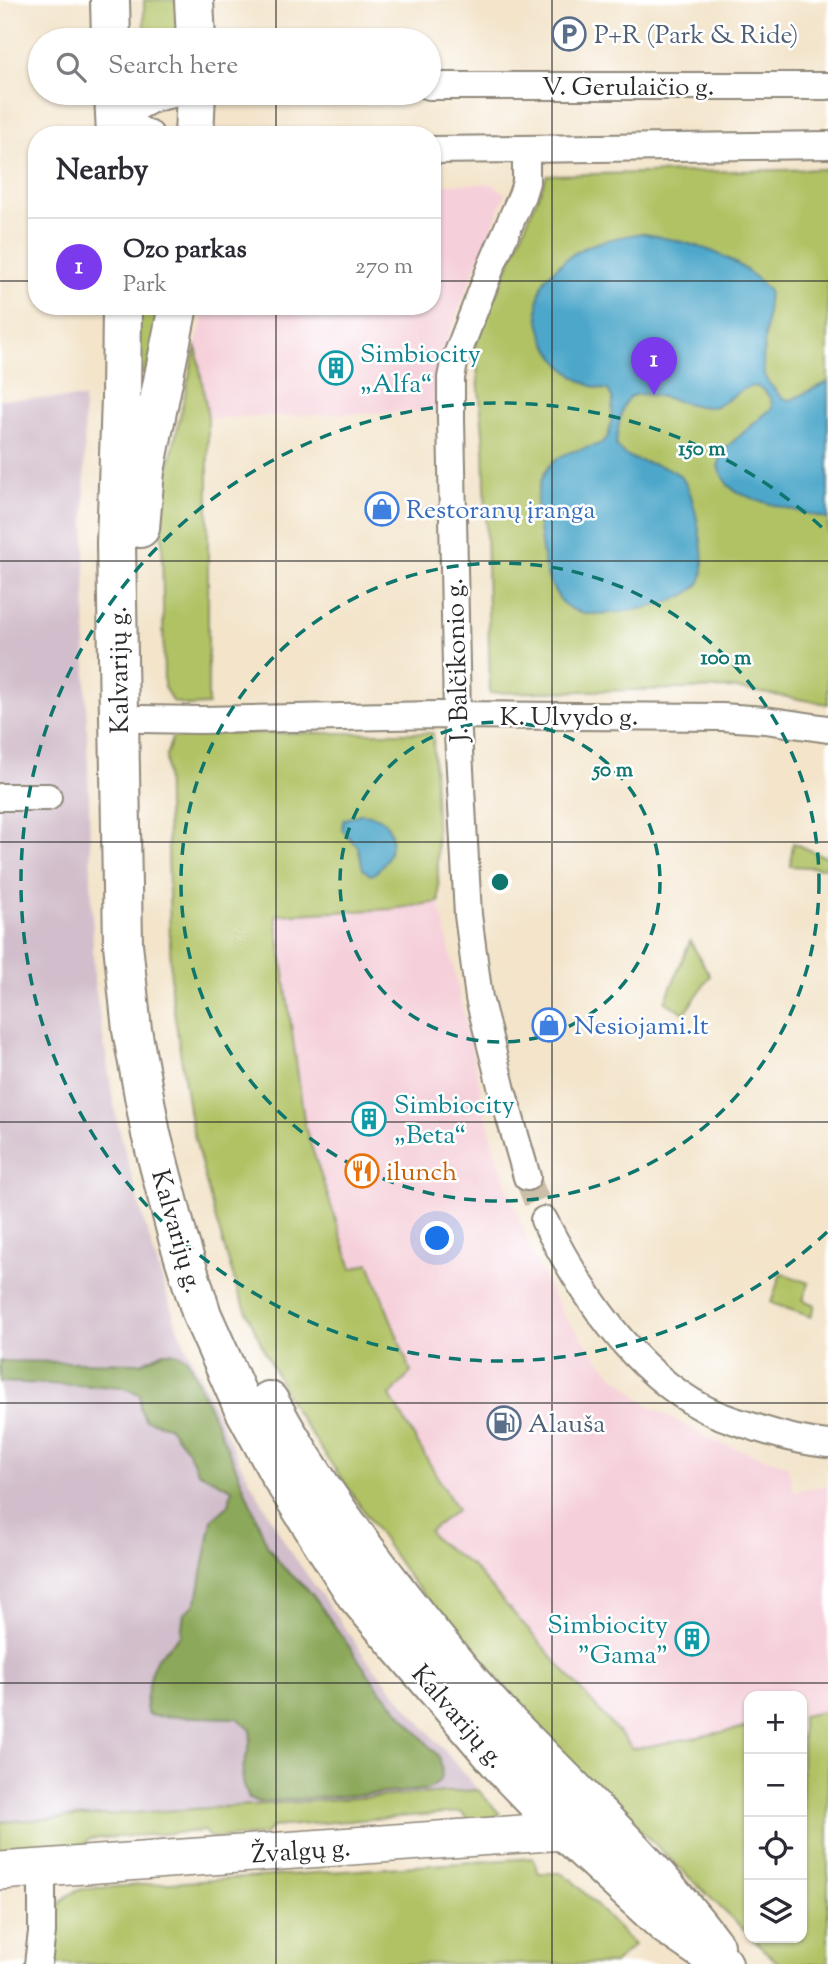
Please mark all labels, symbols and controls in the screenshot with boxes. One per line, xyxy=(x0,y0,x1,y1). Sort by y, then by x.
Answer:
parking icon: P+R (Park & Ride) xyxy=(550,15,588,53)
place label: P+R (Park & Ride) xyxy=(594,18,799,55)
search box xyxy=(28,28,441,105)
icon: search xyxy=(52,48,90,86)
text: Search here xyxy=(108,48,238,85)
street label: V. Gerulaičio g. xyxy=(542,70,714,107)
text: Nearby xyxy=(56,150,148,193)
text: Ozo parkas xyxy=(123,232,247,269)
text: 1 xyxy=(75,251,83,284)
text: 270 m xyxy=(355,251,413,284)
text: Park xyxy=(123,269,167,302)
place label: Simbiocity „Alfa“ xyxy=(360,337,481,404)
pin: 1 xyxy=(631,337,677,395)
building icon: Simbiocity „Alfa“ xyxy=(317,349,355,387)
text: 150 m xyxy=(678,435,726,465)
shop icon: Restoranų įranga xyxy=(363,490,401,528)
place label: Restoranų įranga xyxy=(406,493,596,530)
street label: J. Balčikonio g. xyxy=(437,577,480,744)
street label: Kalvarijų g. xyxy=(101,606,140,734)
text: 100 m xyxy=(701,644,752,674)
street label: K. Ulvydo g. xyxy=(500,700,638,737)
text: 50 m xyxy=(591,756,634,786)
centre of rings xyxy=(488,870,512,894)
shop icon: Nesiojami.lt xyxy=(530,1006,568,1044)
place label: Nesiojami.lt xyxy=(574,1009,709,1046)
place label: Simbiocity „Beta“ xyxy=(394,1088,515,1155)
building icon: Simbiocity „Beta“ xyxy=(350,1100,388,1138)
restaurant icon: ilunch xyxy=(343,1152,381,1190)
place label: ilunch xyxy=(386,1155,457,1192)
street label: Kalvarijų g. xyxy=(140,1166,211,1298)
your location xyxy=(420,1221,454,1255)
fuel station icon: Alauša xyxy=(485,1404,523,1442)
place label: Alauša xyxy=(528,1407,605,1444)
place label: Simbiocity "Gama" xyxy=(547,1608,668,1675)
building icon: Simbiocity "Gama" xyxy=(673,1620,711,1658)
street label: Kalvarijų g. xyxy=(401,1658,513,1778)
map controls xyxy=(744,1691,807,1943)
button: + xyxy=(744,1691,807,1754)
button: − xyxy=(744,1754,807,1817)
button: locate xyxy=(744,1817,807,1880)
street label: Žvalgų g. xyxy=(250,1831,352,1874)
button: layers xyxy=(744,1880,807,1943)

